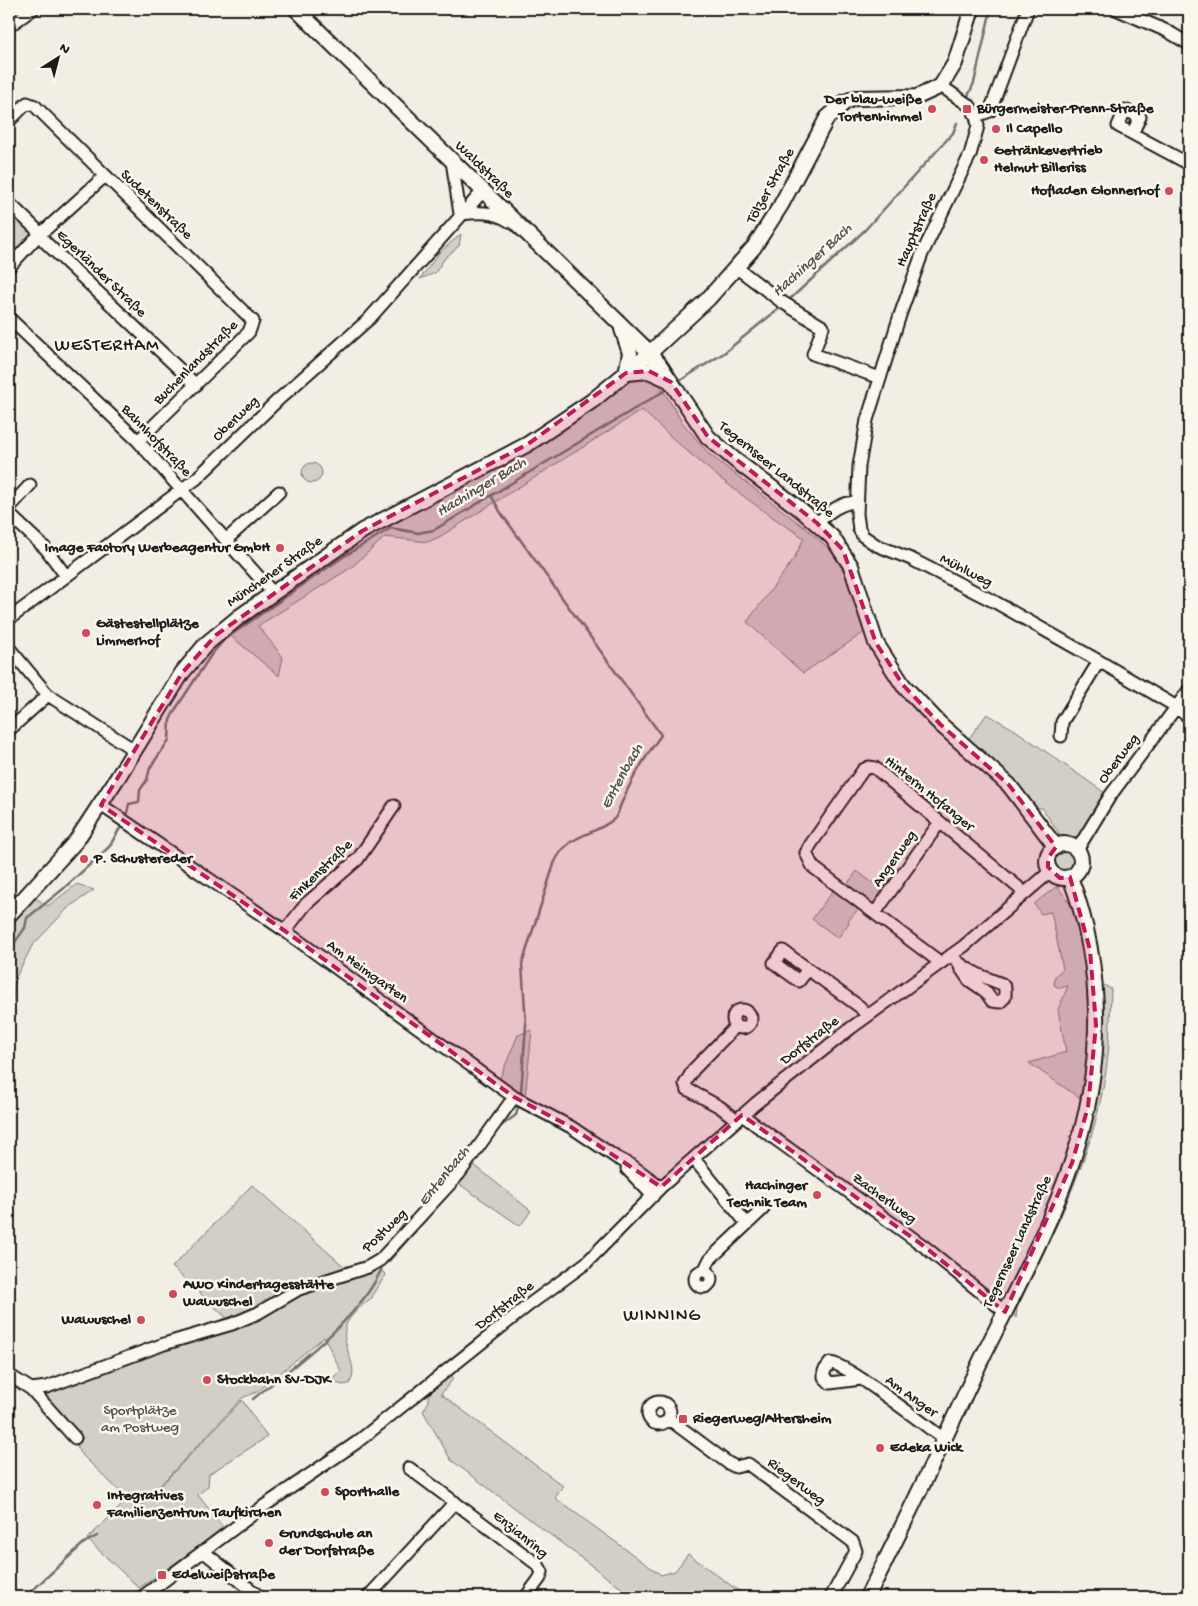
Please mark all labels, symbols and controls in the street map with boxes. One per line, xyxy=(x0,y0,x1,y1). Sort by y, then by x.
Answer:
north arrow xyxy=(32,32,82,82)
text: N xyxy=(55,40,73,59)
place label: Der blau-weiße Tortenhimmel xyxy=(823,91,923,126)
place label: Bürgermeister-Prenn-Straße xyxy=(976,100,1155,118)
marker: Der blau-weiße Tortenhimmel xyxy=(926,103,938,115)
marker: Bürgermeister-Prenn-Straße xyxy=(961,103,973,115)
place label: Il Capello xyxy=(1006,120,1063,138)
marker: Il Capello xyxy=(990,123,1002,135)
street label: Waldstraße xyxy=(451,137,518,203)
place label: Getränkevertrieb Helmut Billeriss xyxy=(994,142,1103,177)
street label: Tölzer Straße xyxy=(742,145,799,228)
marker: Getränkevertrieb Helmut Billeriss xyxy=(978,154,990,166)
street label: Sudetenstraße xyxy=(116,166,196,244)
place label: Hofladen Glonnerhof xyxy=(1031,182,1160,200)
marker: Hofladen Glonnerhof xyxy=(1163,185,1175,197)
street label: Hauptstraße xyxy=(893,190,942,270)
water label: Hachinger Bach xyxy=(769,220,857,302)
street label: Egerländer Straße xyxy=(52,226,150,322)
street label: Buchenlandstraße xyxy=(149,317,242,410)
district label: WESTERHAM xyxy=(55,336,159,357)
street label: Oberweg xyxy=(209,392,263,446)
street label: Bahnhofstraße xyxy=(116,400,195,481)
street label: Tegernseer Landstraße xyxy=(714,417,838,522)
water label: Hachinger Bach xyxy=(434,454,531,522)
street label: Münchener Straße xyxy=(224,532,327,612)
place label: Image Factory Werbeagentur GmbH xyxy=(45,539,270,557)
marker: Image Factory Werbeagentur GmbH xyxy=(274,542,286,554)
street label: Mühlweg xyxy=(937,550,995,592)
place label: Gästestellplätze Limmerhof xyxy=(96,615,200,650)
marker: Gästestellplätze Limmerhof xyxy=(80,627,92,639)
street label: Oberweg xyxy=(1094,730,1144,788)
water label: Entenbach xyxy=(597,741,649,813)
street label: Hinterm Hofanger xyxy=(880,752,979,837)
street label: Angerweg xyxy=(869,827,921,891)
street label: Finkenstraße xyxy=(285,836,357,907)
place label: P. Schustereder xyxy=(93,850,194,868)
marker: P. Schustereder xyxy=(78,853,90,865)
street label: Am Heimgarten xyxy=(323,936,411,1008)
street label: Dorfstraße xyxy=(776,1012,843,1070)
water label: Entenbach xyxy=(415,1143,475,1211)
street label: Zacherlweg xyxy=(848,1170,920,1228)
street label: Tegernseer Landstraße xyxy=(979,1173,1057,1312)
place label: Hachinger Technik Team xyxy=(726,1177,809,1212)
marker: Hachinger Technik Team xyxy=(811,1189,823,1201)
street label: Postweg xyxy=(358,1205,411,1257)
place label: AWO Kindertagesstätte Wawuschel xyxy=(182,1276,335,1311)
street label: Dorfstraße xyxy=(471,1277,538,1335)
marker: AWO Kindertagesstätte Wawuschel xyxy=(167,1288,179,1300)
district label: WINNING xyxy=(623,1306,701,1327)
place label: Wawuschel xyxy=(61,1311,132,1329)
marker: Wawuschel xyxy=(135,1314,147,1326)
place label: Stockbahn SV-DJK xyxy=(217,1371,332,1389)
street label: Am Anger xyxy=(881,1372,942,1423)
marker: Stockbahn SV-DJK xyxy=(201,1374,213,1386)
park label: Sportplätze am Postweg xyxy=(101,1402,179,1437)
place label: Riegerweg/Altersheim xyxy=(692,1410,832,1428)
marker: Riegerweg/Altersheim xyxy=(677,1413,689,1425)
place label: Edeka Wick xyxy=(890,1439,965,1457)
marker: Edeka Wick xyxy=(874,1442,886,1454)
street label: Riegerweg xyxy=(763,1454,829,1510)
place label: Sporthalle xyxy=(335,1483,401,1501)
marker: Sporthalle xyxy=(319,1486,331,1498)
place label: Integratives Familienzentrum Taufkirchen xyxy=(106,1487,282,1522)
marker: Integratives Familienzentrum Taufkirchen xyxy=(91,1499,103,1511)
street label: Enzianring xyxy=(489,1507,551,1563)
place label: Grundschule an der Dorfstraße xyxy=(279,1525,375,1560)
marker: Grundschule an der Dorfstraße xyxy=(263,1537,275,1549)
place label: Edelweißstraße xyxy=(172,1566,276,1584)
marker: Edelweißstraße xyxy=(156,1569,168,1581)

